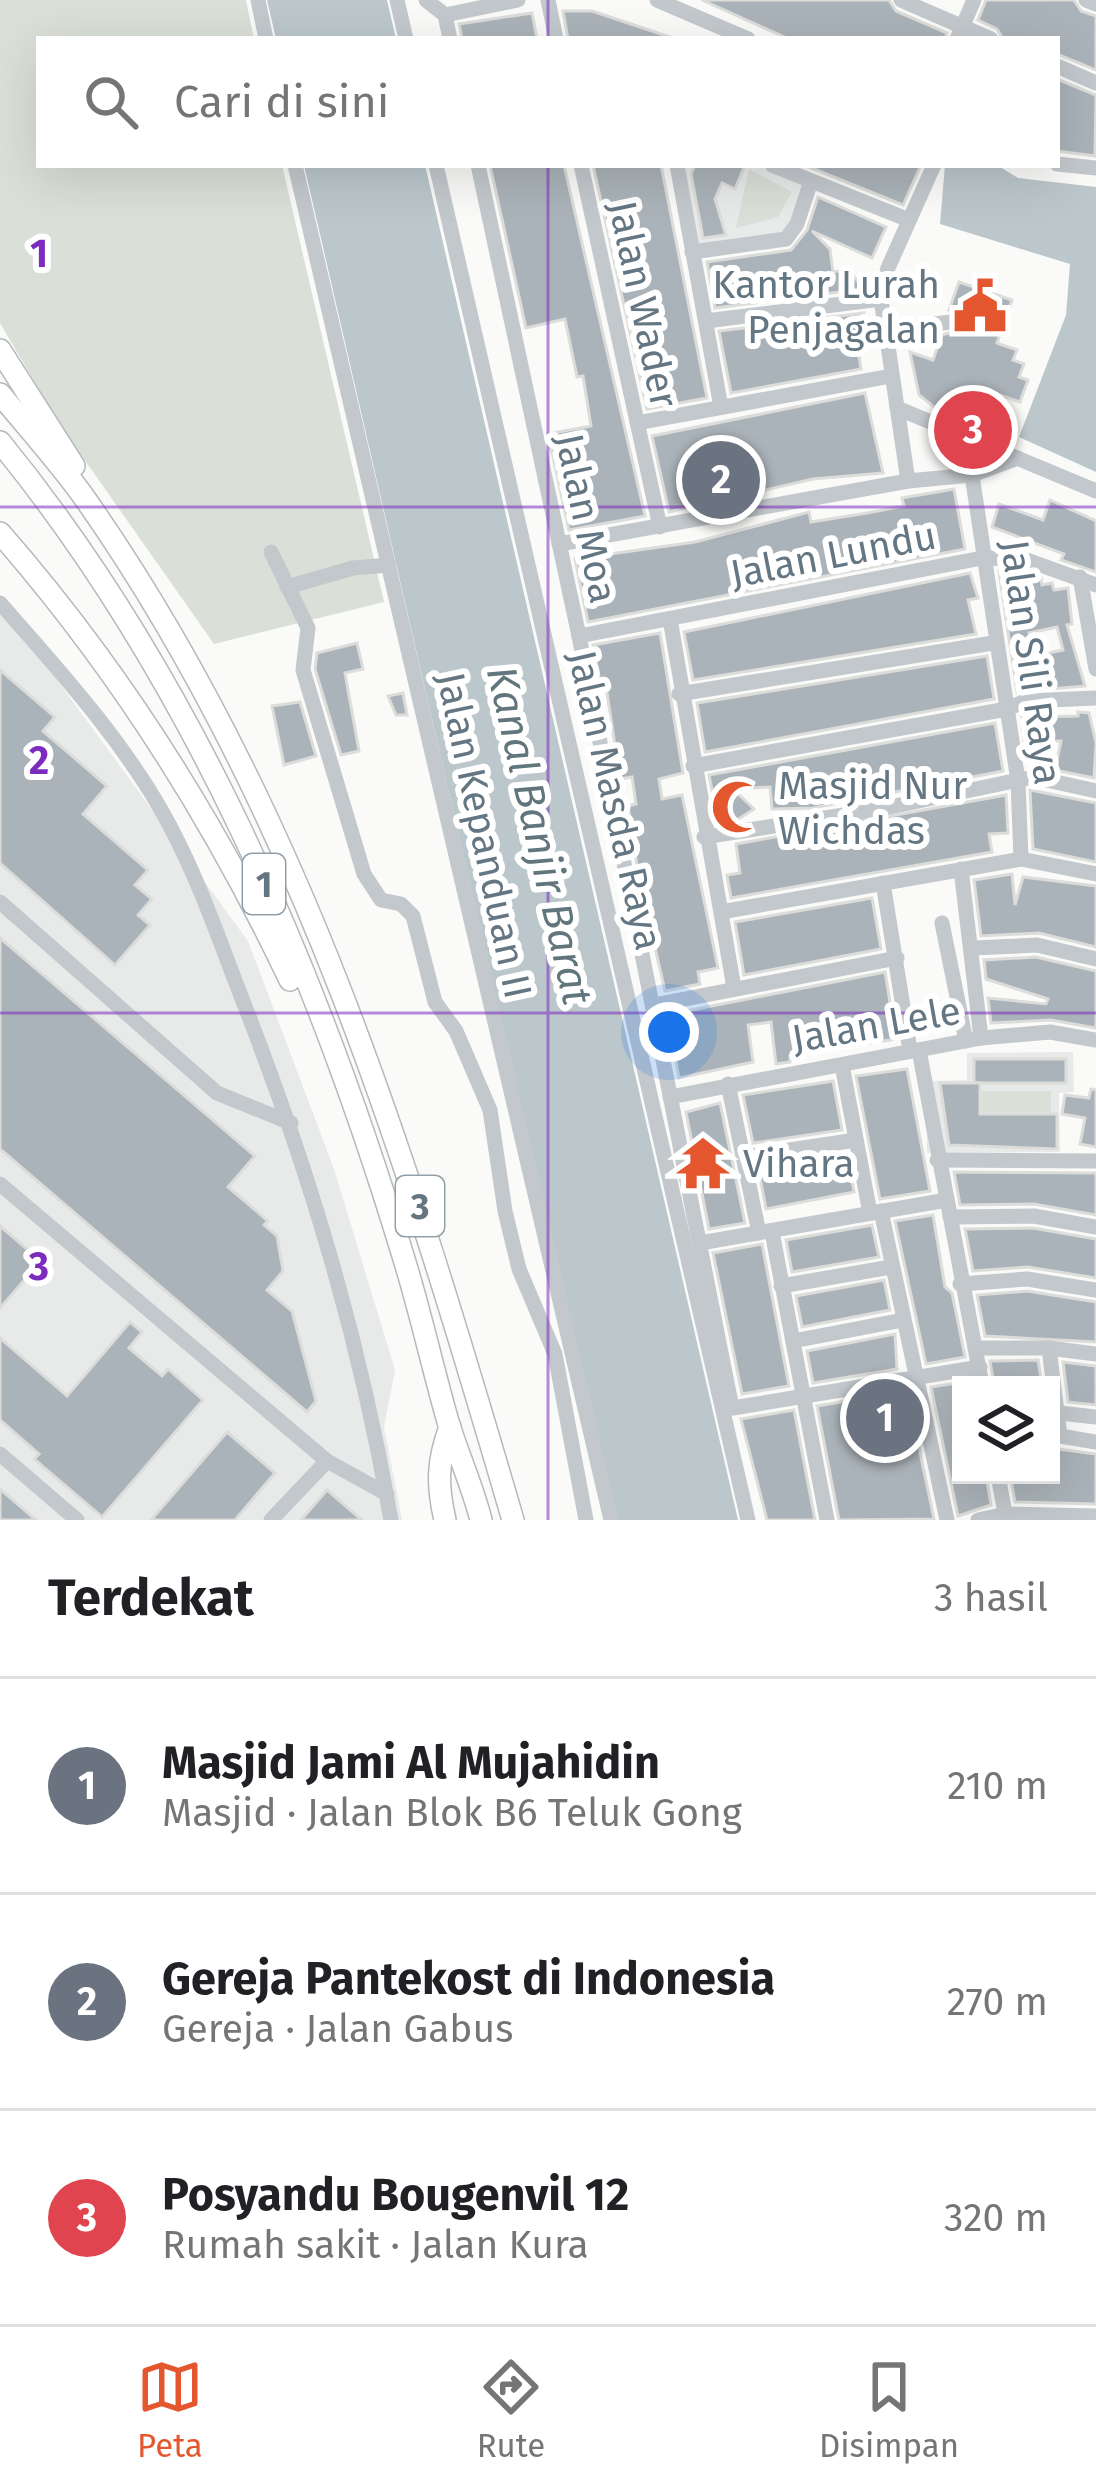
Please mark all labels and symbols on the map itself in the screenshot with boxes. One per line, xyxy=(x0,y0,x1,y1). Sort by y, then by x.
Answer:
street label: Jalan Wader xyxy=(599,197,687,412)
text: 1 xyxy=(30,231,48,277)
place label: Kantor Lurah Penjagalan xyxy=(712,262,940,353)
public building icon: Kantor Lurah Penjagalan xyxy=(951,277,1009,335)
pin: 3 xyxy=(934,385,1012,475)
street label: Jalan Moa xyxy=(546,429,626,607)
pin: 2 xyxy=(682,435,760,525)
street label: Jalan Lundu xyxy=(726,512,940,597)
street label: Jalan Sili Raya xyxy=(991,537,1071,788)
street label: Jalan Masda Raya xyxy=(558,646,672,955)
water label: Kanal Banjir Barat xyxy=(476,661,602,1009)
street label: Jalan Kepanduan II xyxy=(427,668,541,1003)
text: 2 xyxy=(29,738,49,784)
place label: Masjid Nur Wichdas xyxy=(778,763,967,854)
mosque icon: Masjid Nur Wichdas xyxy=(709,778,767,836)
road number: 1 xyxy=(243,854,285,914)
street label: Jalan Lele xyxy=(788,988,964,1062)
your location xyxy=(639,1002,699,1062)
temple icon: Vihara xyxy=(674,1134,732,1192)
place label: Vihara xyxy=(743,1141,855,1187)
road number: 3 xyxy=(396,1176,444,1236)
text: 3 xyxy=(28,1244,49,1290)
pin: 1 xyxy=(846,1373,924,1463)

